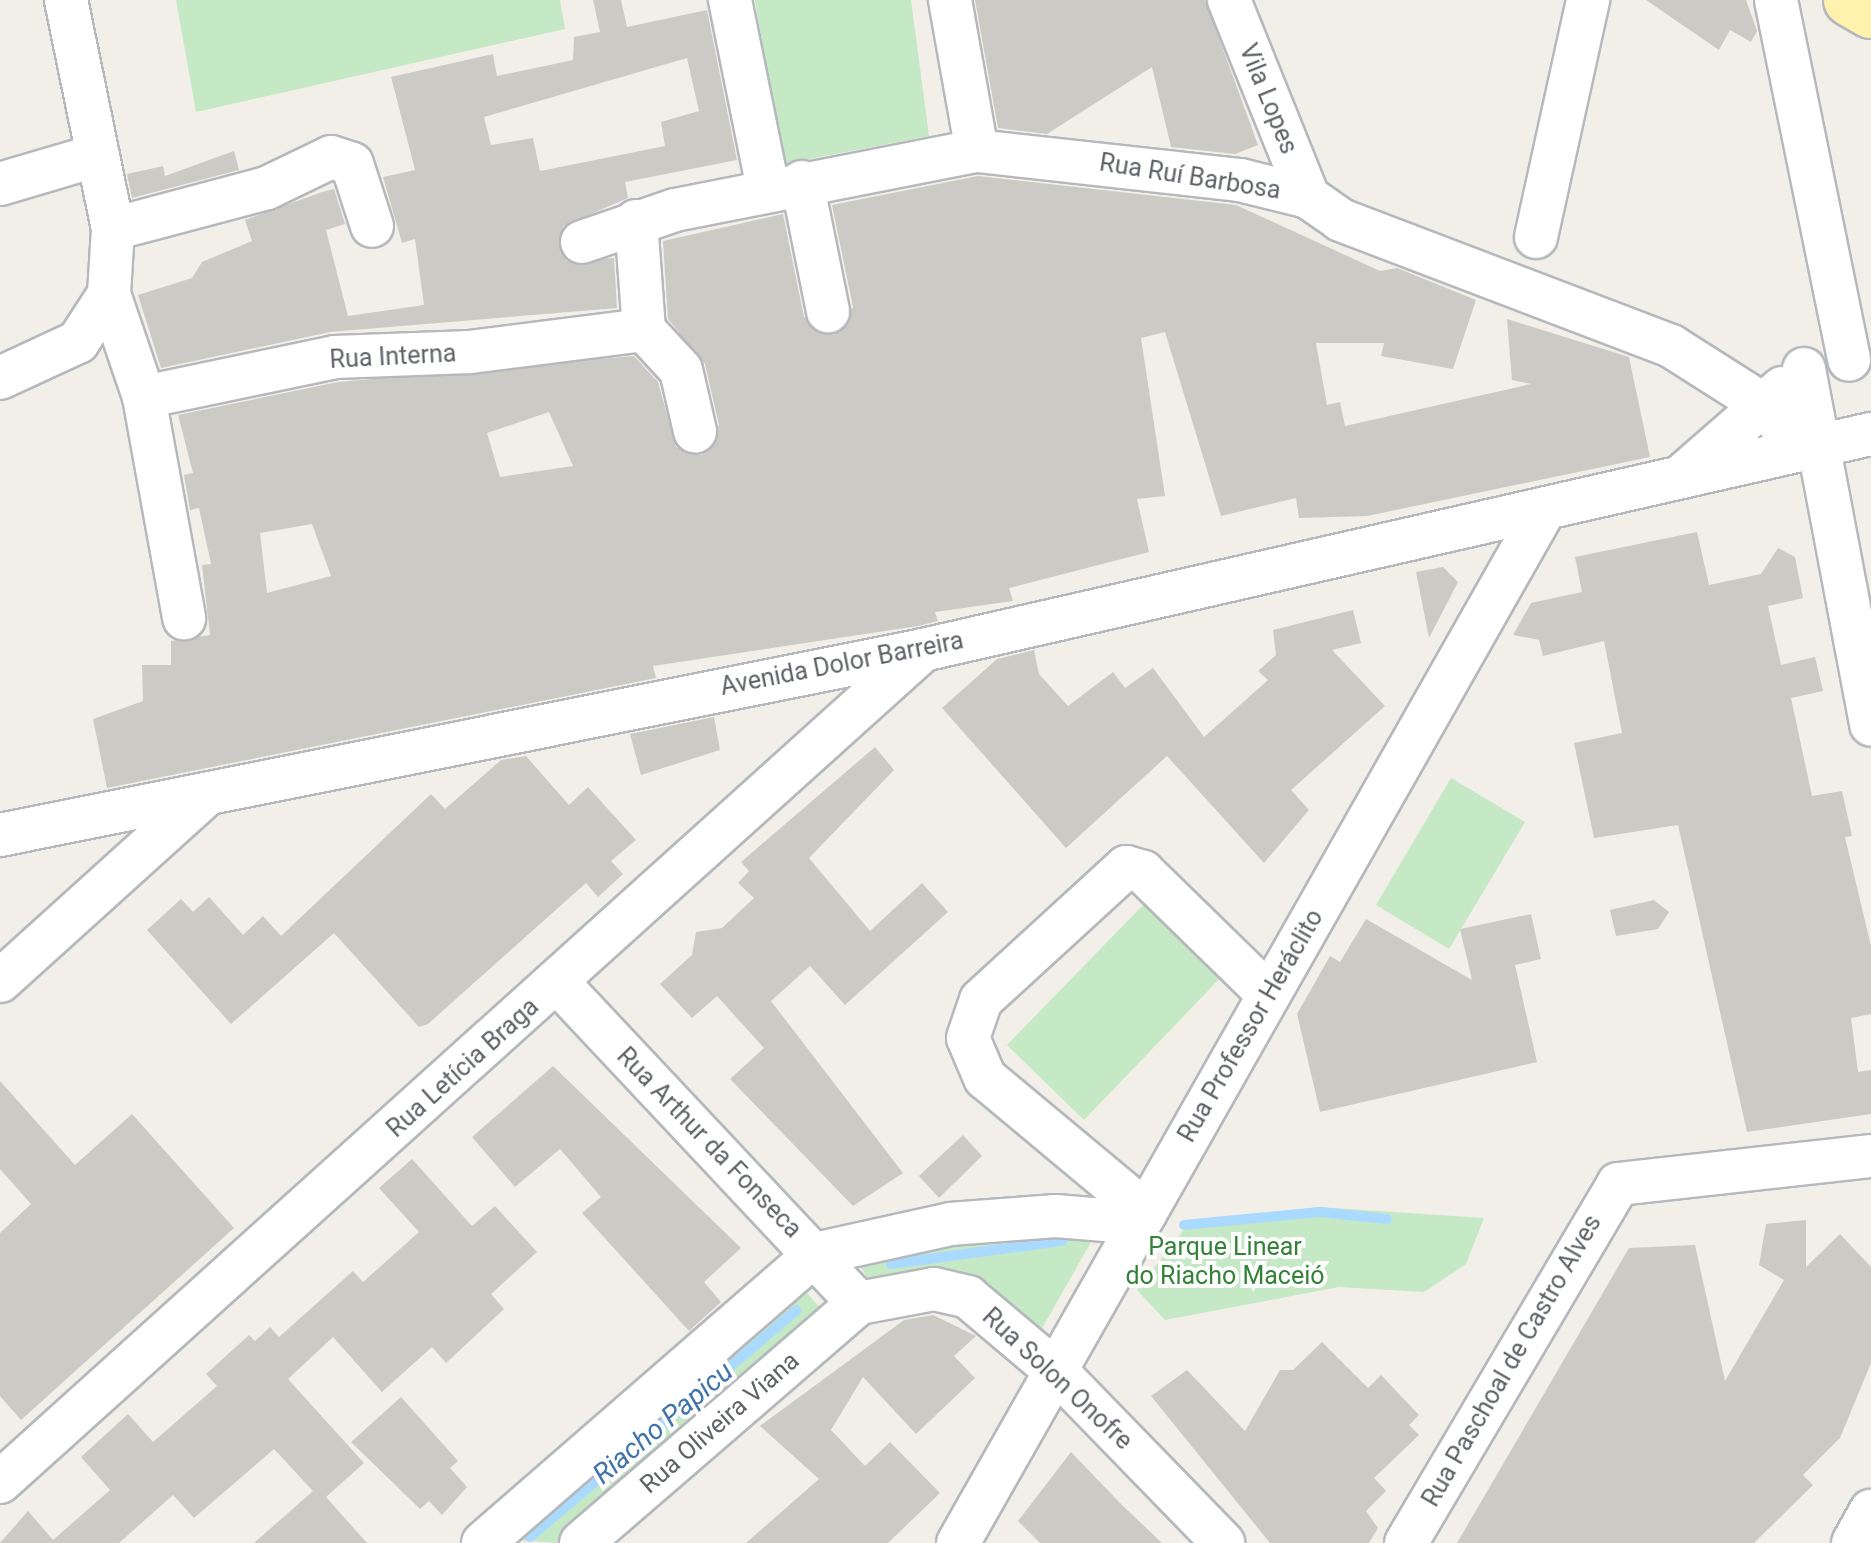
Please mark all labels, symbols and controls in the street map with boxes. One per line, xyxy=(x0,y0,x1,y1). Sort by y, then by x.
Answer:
street label: Vila Lopes xyxy=(1232,40,1304,158)
street label: Rua Ruí Barbosa xyxy=(1097,148,1283,206)
street label: Rua Interna xyxy=(329,339,457,375)
street label: Avenida Dolor Barreira xyxy=(718,626,966,702)
street label: Rua Professor Heráclito xyxy=(1172,904,1330,1148)
street label: Rua Letícia Braga xyxy=(381,992,545,1144)
street label: Rua Arthur da Fonseca xyxy=(610,1042,808,1244)
street label: Rua Paschoal de Castro Alves xyxy=(1416,1210,1608,1512)
park label: Parque Linear do Riacho Maceió xyxy=(1125,1233,1325,1292)
street label: Rua Solon Onofre xyxy=(976,1302,1138,1456)
street label: Rua Oliveira Viana xyxy=(635,1346,805,1500)
water label: Riacho Papicu xyxy=(586,1355,740,1491)

